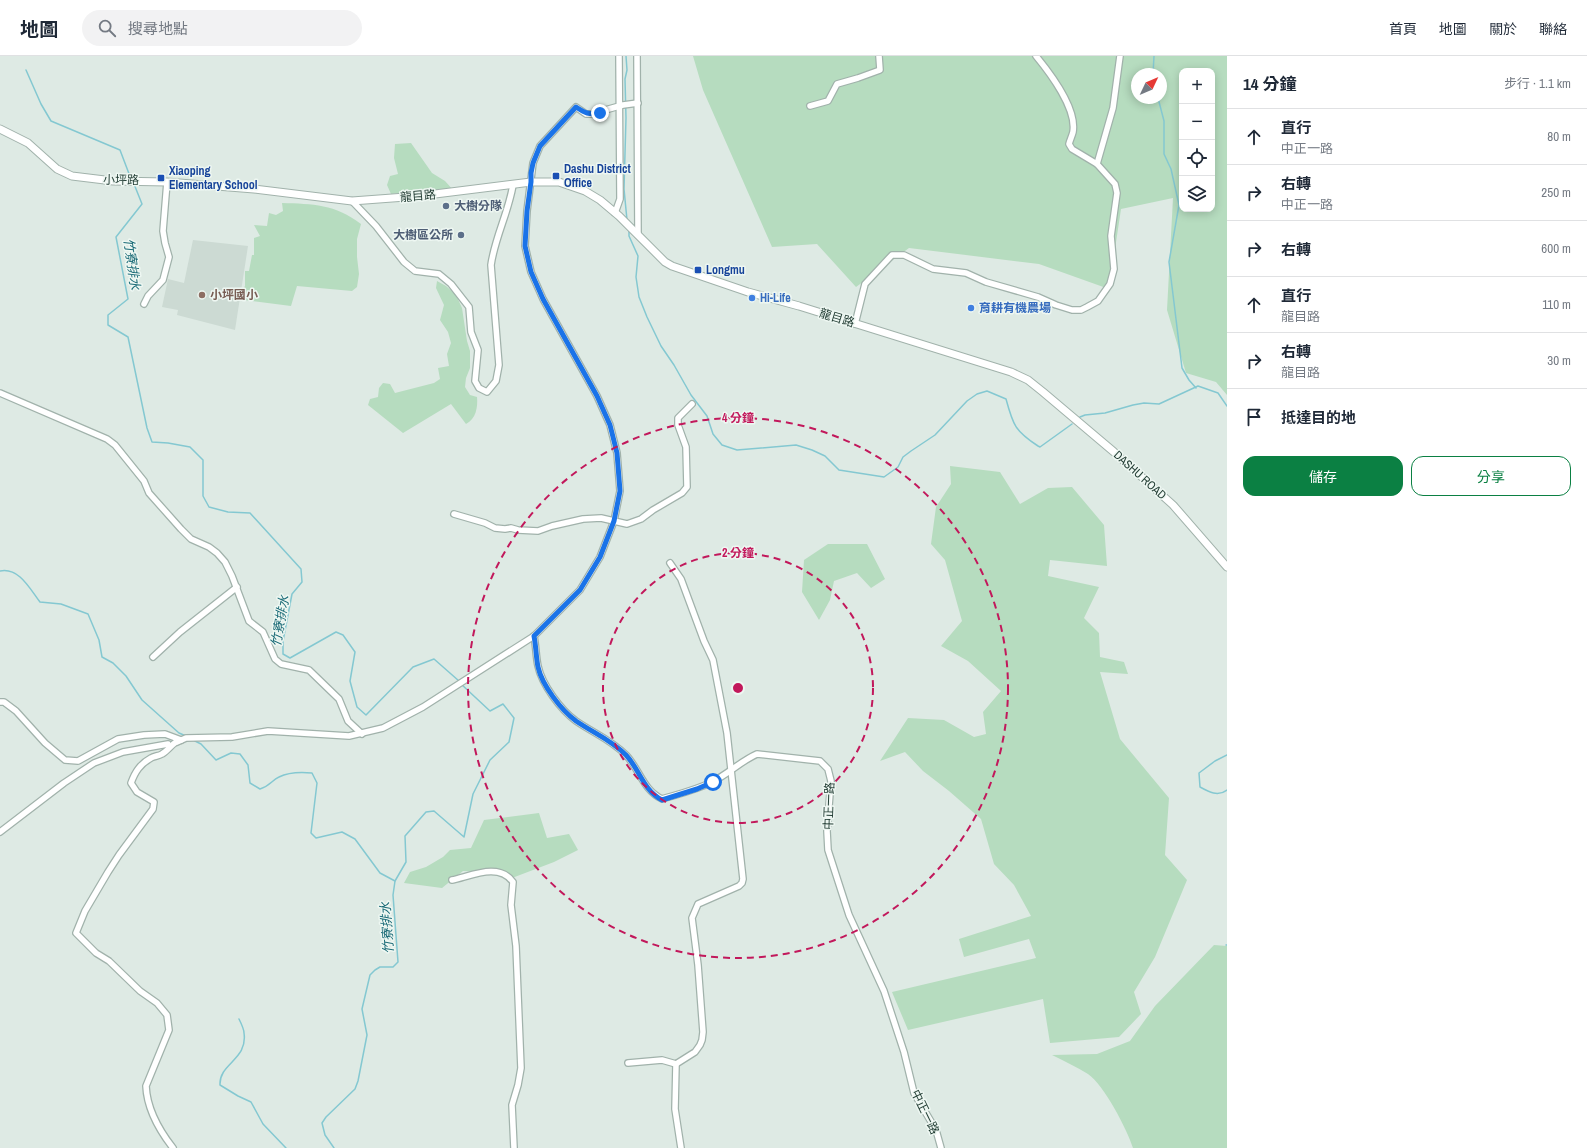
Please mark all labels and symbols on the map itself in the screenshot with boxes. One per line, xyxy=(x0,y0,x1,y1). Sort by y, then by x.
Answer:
north arrow xyxy=(1131,68,1167,104)
route end xyxy=(591,104,609,122)
place label: Dashu District Office xyxy=(564,161,631,191)
place label: Xiaoping Elementary School xyxy=(169,163,258,193)
marker: Dashu District Office xyxy=(551,171,561,181)
street label: 小坪路 xyxy=(103,172,139,188)
marker: Xiaoping Elementary School xyxy=(156,173,166,183)
street label: 龍目路 xyxy=(399,186,437,206)
place label: 大樹分隊 xyxy=(454,198,502,214)
marker: 大樹分隊 xyxy=(441,201,451,211)
place label: 大樹區公所 xyxy=(393,227,453,243)
marker: 大樹區公所 xyxy=(456,230,466,240)
water label: 竹寮排水 xyxy=(120,237,144,292)
place label: Longmu xyxy=(706,262,745,278)
marker: Longmu xyxy=(693,265,703,275)
place label: 小坪國小 xyxy=(210,287,258,303)
marker: 小坪國小 xyxy=(197,290,207,300)
place label: Hi-Life xyxy=(760,290,791,306)
marker: Hi-Life xyxy=(747,293,757,303)
place label: 育耕有機農場 xyxy=(979,300,1051,316)
marker: 育耕有機農場 xyxy=(966,303,976,313)
street label: 龍目路 xyxy=(817,305,857,331)
text: 4 分鐘 xyxy=(722,410,754,426)
street label: DASHU ROAD xyxy=(1110,447,1170,503)
text: 2 分鐘 xyxy=(722,545,754,561)
water label: 竹寮排水 xyxy=(267,593,293,648)
centre of rings xyxy=(731,681,745,695)
route start xyxy=(704,773,722,791)
street label: 中正一路 xyxy=(820,782,838,830)
water label: 竹寮排水 xyxy=(377,900,397,955)
street label: 中正一路 xyxy=(907,1087,943,1137)

